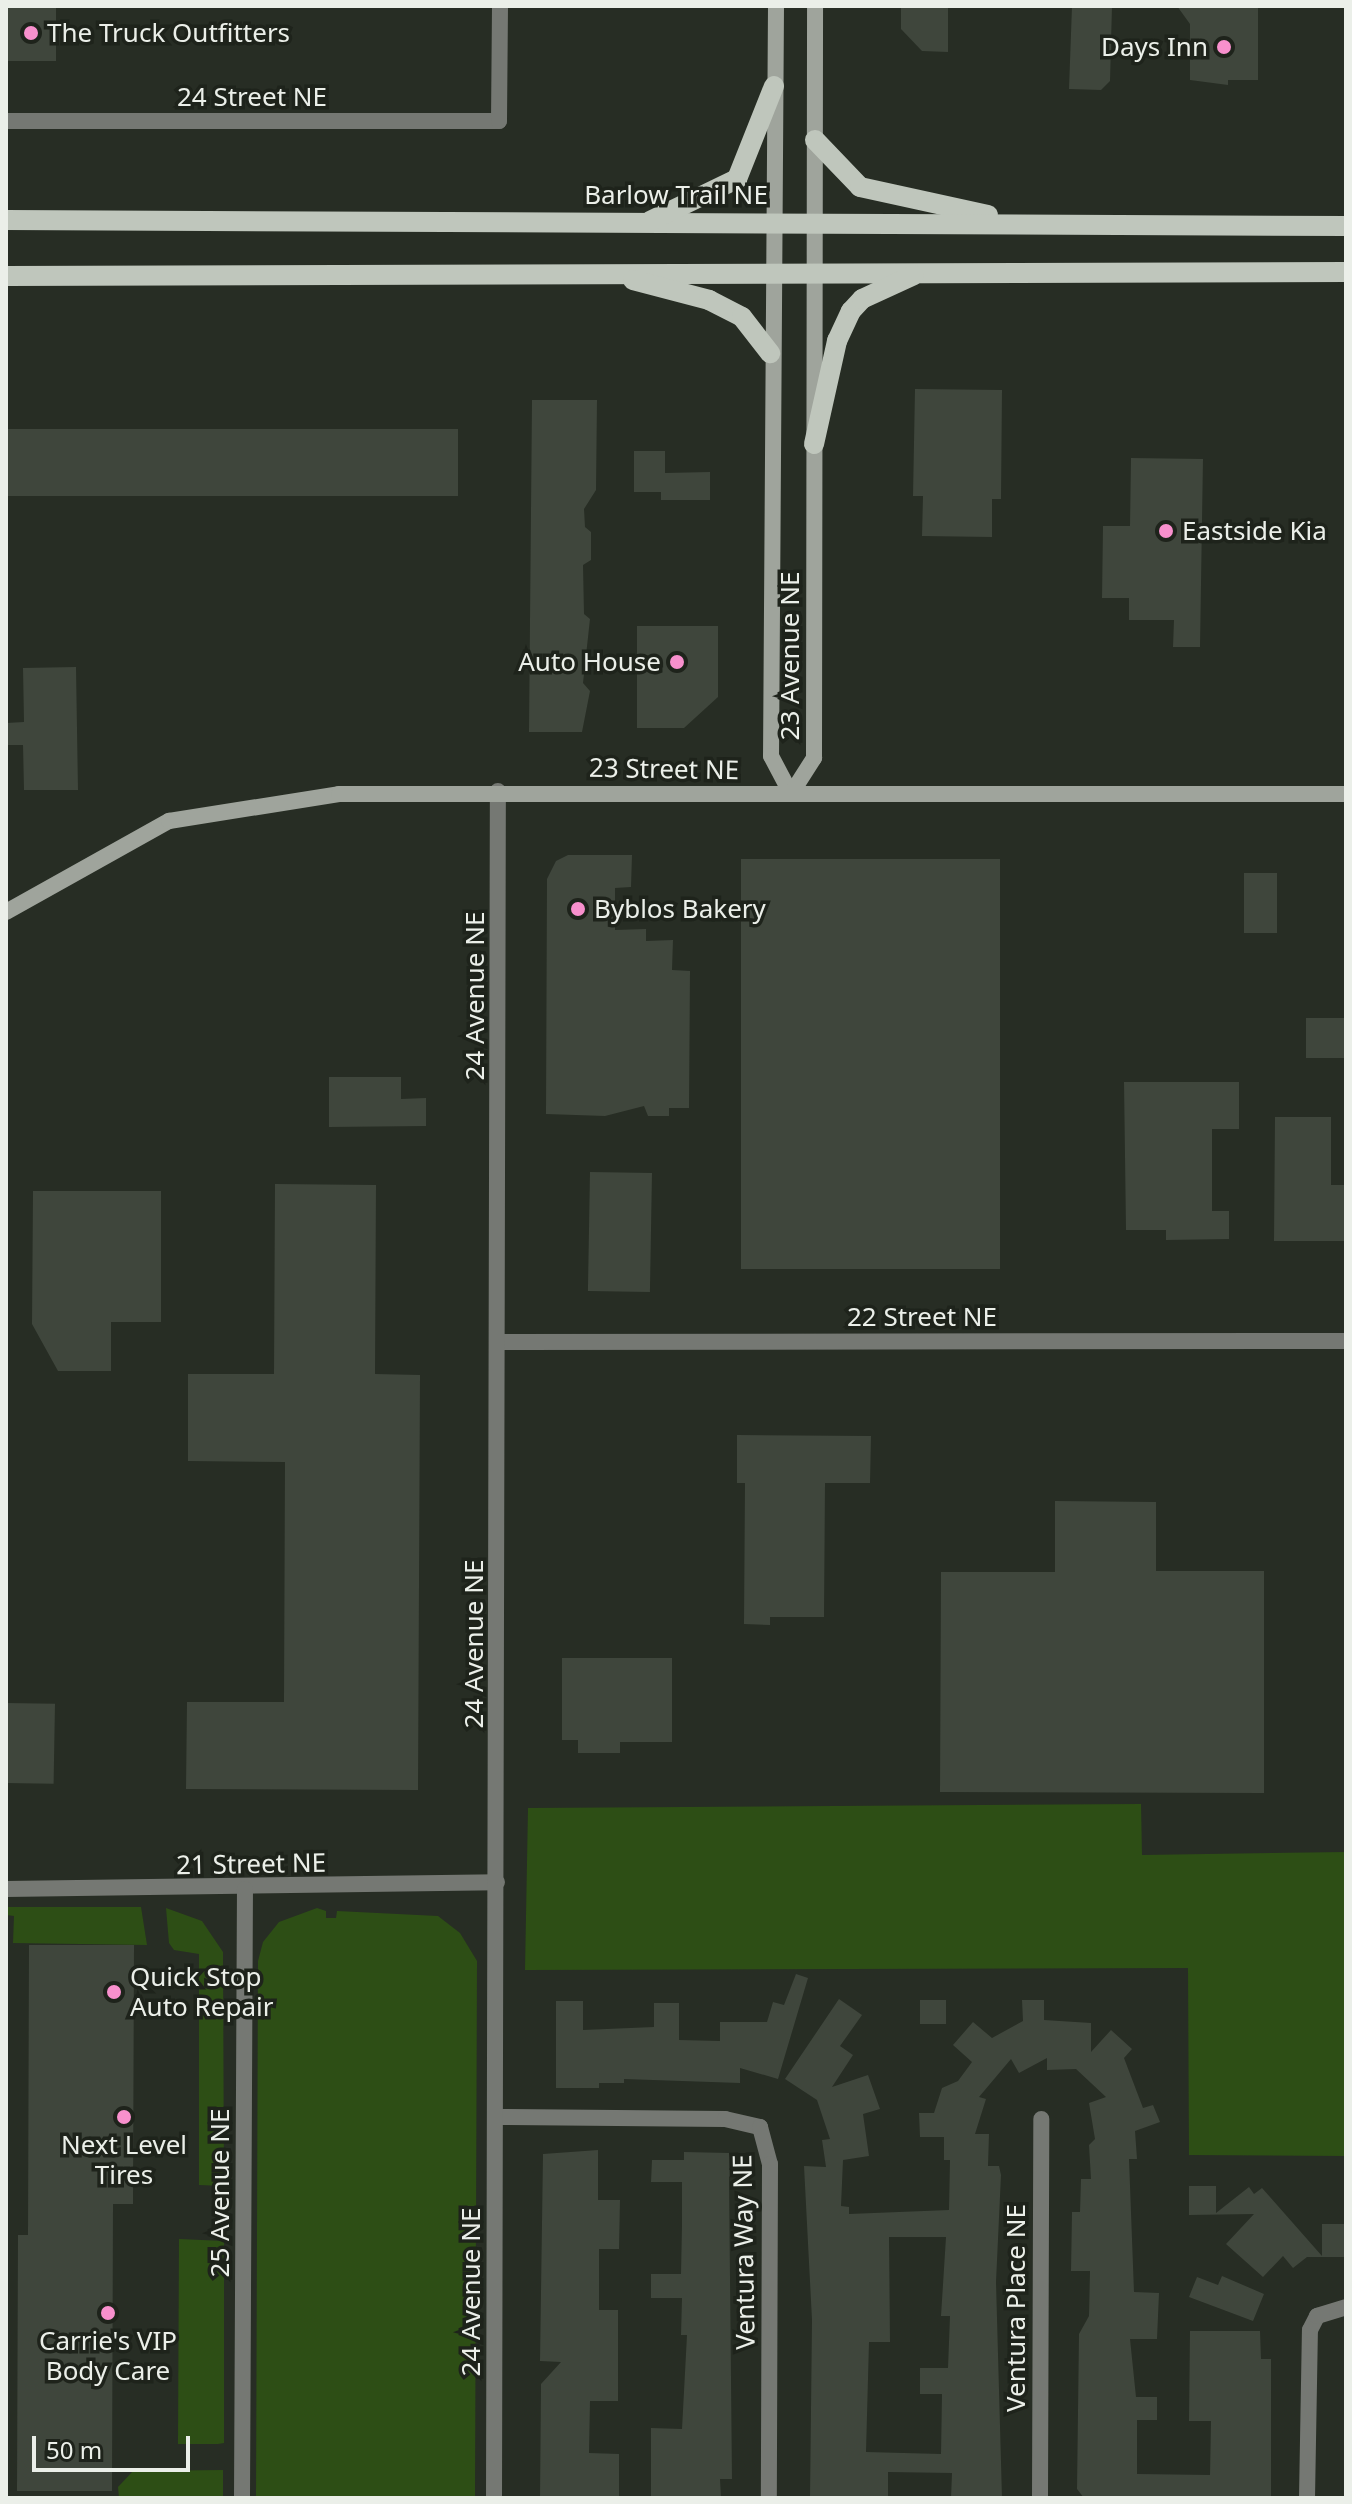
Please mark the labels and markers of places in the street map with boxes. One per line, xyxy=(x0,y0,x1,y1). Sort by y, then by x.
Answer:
place label: The Truck Outfitters xyxy=(47,17,290,49)
marker: The Truck Outfitters xyxy=(22,24,40,42)
place label: Days Inn xyxy=(1101,31,1208,63)
marker: Days Inn xyxy=(1215,38,1233,56)
place label: Eastside Kia xyxy=(1182,515,1327,547)
marker: Eastside Kia xyxy=(1157,522,1175,540)
place label: Auto House xyxy=(518,646,661,678)
marker: Auto House xyxy=(668,653,686,671)
place label: Byblos Bakery xyxy=(594,893,766,925)
marker: Byblos Bakery xyxy=(569,900,587,918)
place label: Quick Stop Auto Repair xyxy=(130,1961,273,2022)
marker: Quick Stop Auto Repair xyxy=(105,1983,123,2001)
marker: Next Level Tires xyxy=(115,2108,133,2126)
place label: Next Level Tires xyxy=(61,2129,187,2190)
marker: Carrie's VIP Body Care xyxy=(99,2304,117,2322)
place label: Carrie's VIP Body Care xyxy=(39,2325,177,2386)

